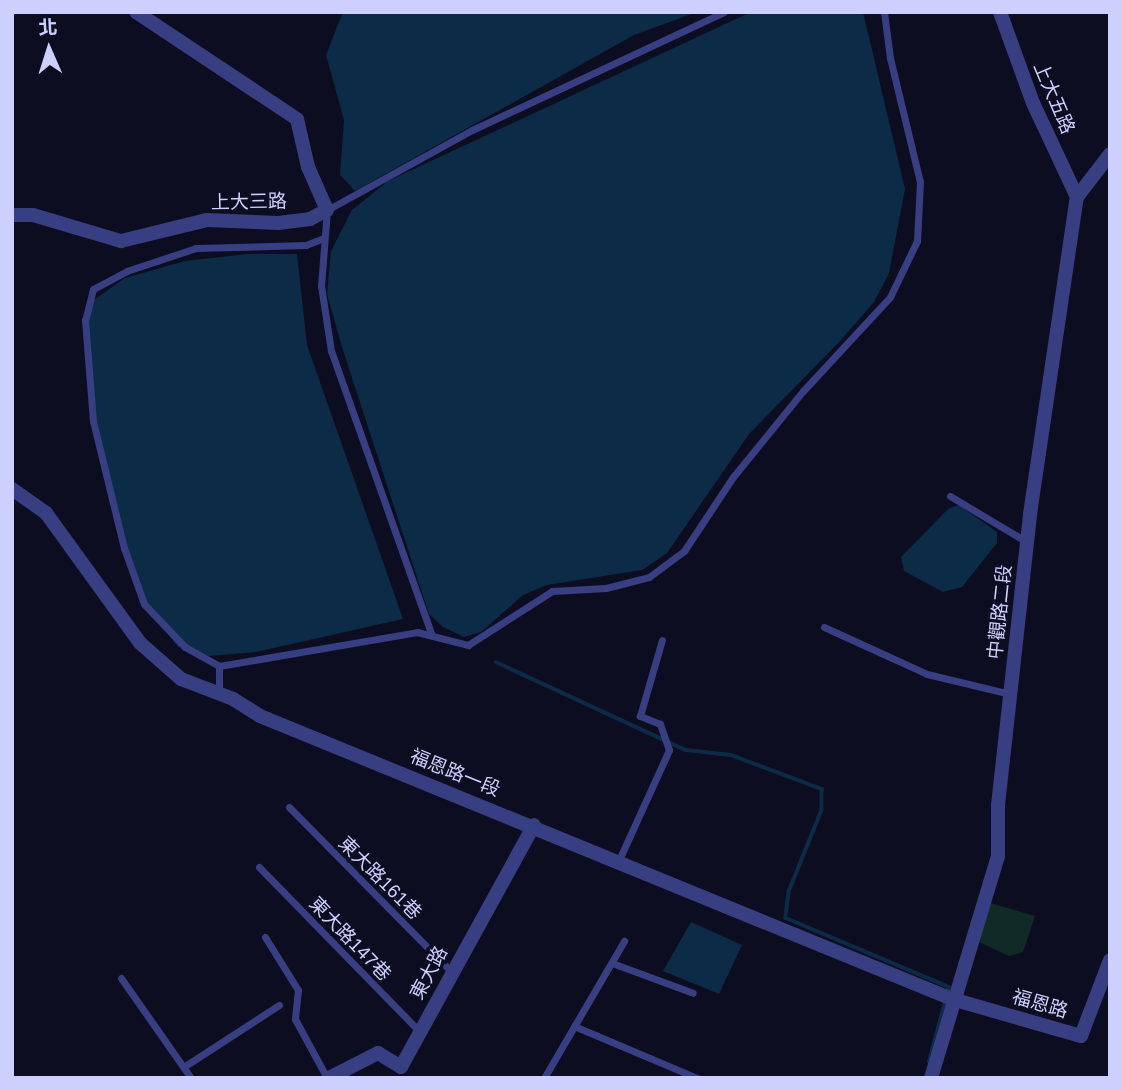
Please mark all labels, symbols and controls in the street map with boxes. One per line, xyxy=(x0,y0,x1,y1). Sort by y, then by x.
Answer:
north arrow xyxy=(14,14,84,84)
text: 北 xyxy=(38,17,58,39)
street label: 上大五路 xyxy=(1029,59,1079,137)
street label: 上大三路 xyxy=(211,190,287,214)
street label: 中觀路二段 xyxy=(984,564,1016,660)
street label: 福恩路一段 xyxy=(407,745,503,801)
street label: 東大路161巷 xyxy=(334,832,426,924)
street label: 東大路147巷 xyxy=(304,892,396,986)
street label: 東大路 xyxy=(406,942,452,1004)
street label: 福恩路 xyxy=(1009,985,1071,1023)

